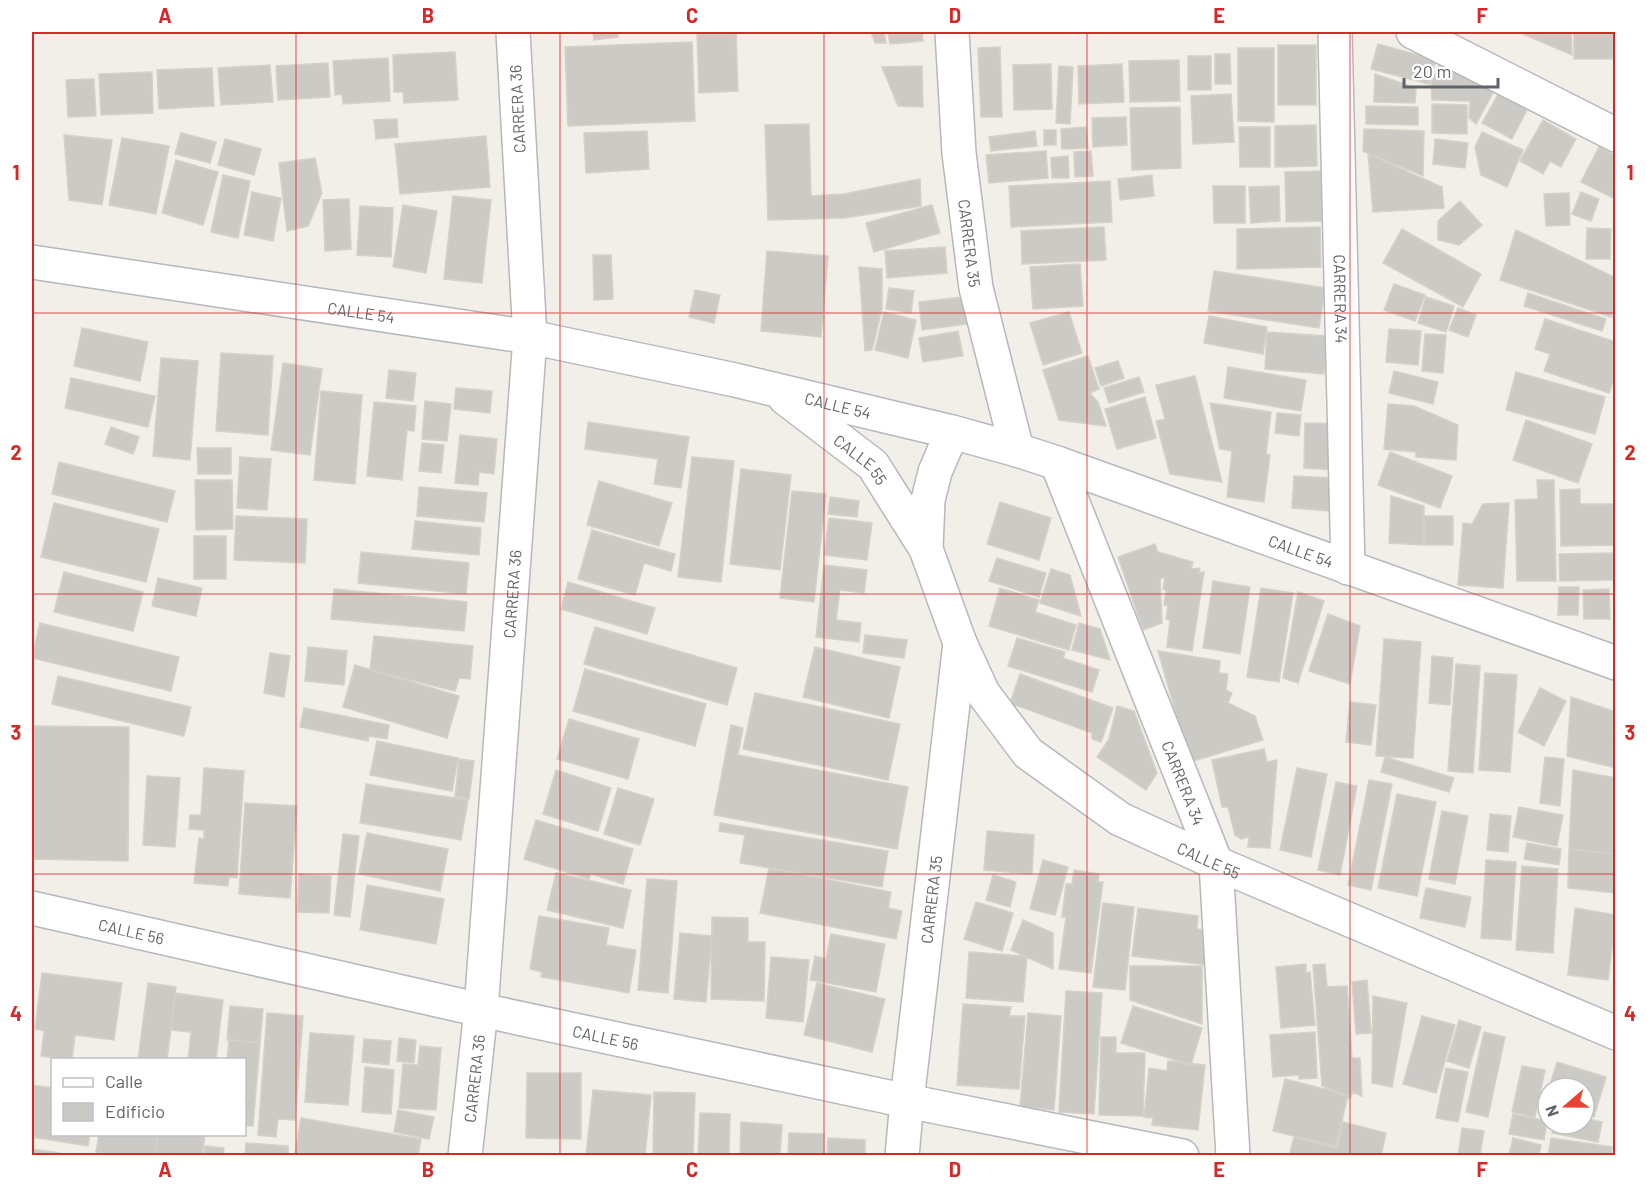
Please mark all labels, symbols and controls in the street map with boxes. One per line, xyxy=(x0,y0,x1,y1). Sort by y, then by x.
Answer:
text: A xyxy=(158,3,172,27)
text: B xyxy=(422,3,434,27)
text: C xyxy=(686,3,698,27)
text: D xyxy=(949,3,961,27)
text: E xyxy=(1213,3,1225,27)
text: F xyxy=(1476,3,1488,27)
scale bar xyxy=(1404,51,1498,89)
text: 20 m xyxy=(1413,60,1451,82)
street label: CARRERA 36 xyxy=(505,64,529,154)
text: 1 xyxy=(12,160,20,184)
text: 1 xyxy=(1626,160,1634,184)
street label: CARRERA 35 xyxy=(955,198,985,288)
street label: CARRERA 34 xyxy=(1331,254,1352,344)
street label: CALLE 54 xyxy=(326,297,396,326)
street label: CALLE 54 xyxy=(803,388,873,422)
street label: CALLE 55 xyxy=(831,430,892,488)
text: 2 xyxy=(10,440,22,464)
text: 2 xyxy=(1624,440,1636,464)
street label: CALLE 54 xyxy=(1266,530,1336,571)
street label: CARRERA 36 xyxy=(499,549,524,639)
text: 3 xyxy=(11,720,21,744)
text: 3 xyxy=(1625,720,1635,744)
street label: CARRERA 34 xyxy=(1159,738,1209,828)
street label: CALLE 55 xyxy=(1175,837,1243,882)
street label: CARRERA 35 xyxy=(916,855,945,945)
street label: CALLE 56 xyxy=(97,914,166,947)
text: 4 xyxy=(10,1001,22,1025)
text: 4 xyxy=(1624,1001,1636,1025)
street label: CALLE 56 xyxy=(571,1020,640,1053)
street label: CARRERA 36 xyxy=(459,1033,488,1123)
legend xyxy=(51,1058,246,1136)
text: Calle xyxy=(105,1070,143,1092)
north arrow xyxy=(1536,1076,1596,1136)
text: Edificio xyxy=(105,1100,165,1122)
text: N xyxy=(1541,1103,1562,1120)
text: A xyxy=(158,1157,172,1181)
text: B xyxy=(422,1157,434,1181)
text: C xyxy=(686,1157,698,1181)
text: D xyxy=(949,1157,961,1181)
text: E xyxy=(1213,1157,1225,1181)
text: F xyxy=(1476,1157,1488,1181)

